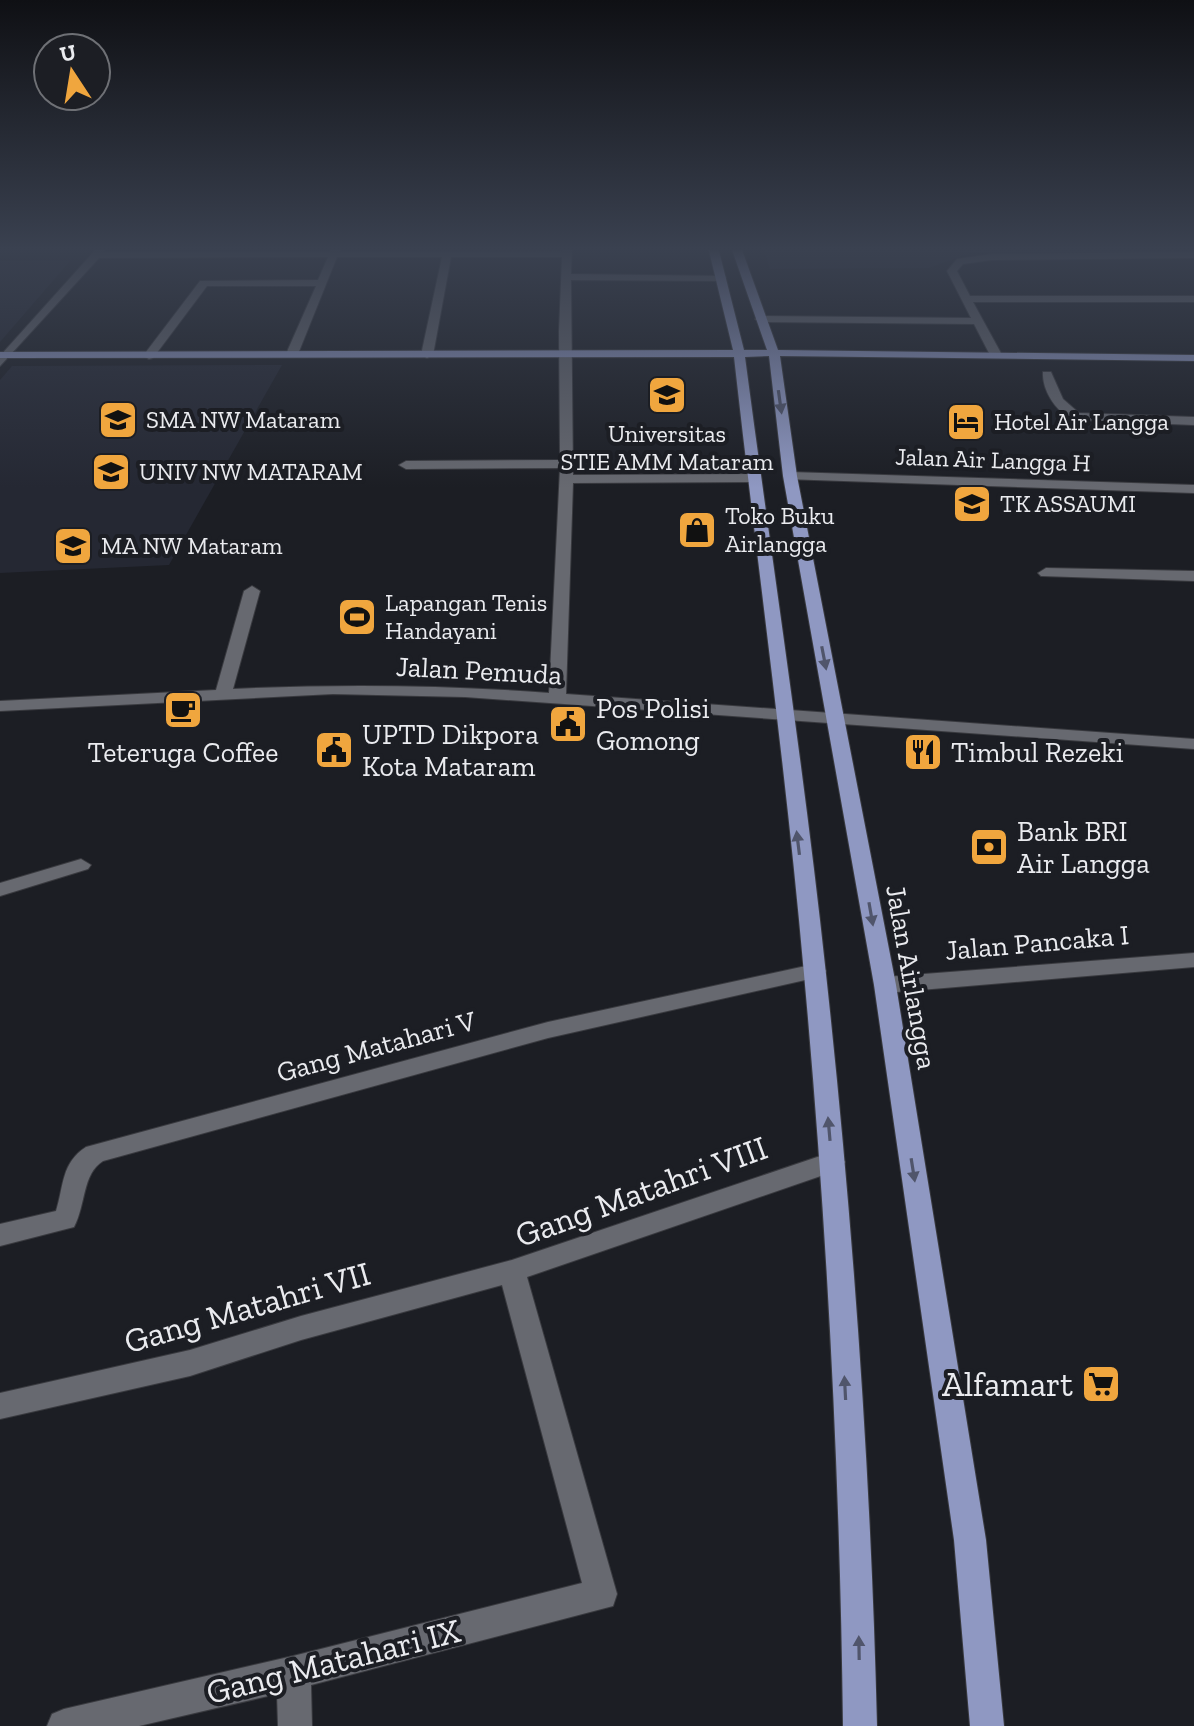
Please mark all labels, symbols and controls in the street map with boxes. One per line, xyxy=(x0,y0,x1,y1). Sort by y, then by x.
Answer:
north arrow xyxy=(32,32,112,112)
text: U xyxy=(57,38,79,68)
school or university icon: Universitas STIE AMM Mataram xyxy=(646,374,688,416)
one-way arrow xyxy=(774,390,787,415)
school or university icon: SMA NW Mataram xyxy=(97,399,139,441)
hotel icon: Hotel Air Langga xyxy=(945,401,987,443)
place label: SMA NW Mataram xyxy=(146,405,341,434)
place label: Hotel Air Langga xyxy=(994,407,1169,436)
place label: Universitas STIE AMM Mataram xyxy=(561,419,774,476)
street label: Jalan Air Langga H xyxy=(895,442,1091,477)
school or university icon: UNIV NW MATARAM xyxy=(90,451,132,493)
place label: UNIV NW MATARAM xyxy=(139,457,363,486)
school or university icon: TK ASSAUMI xyxy=(951,483,993,525)
place label: TK ASSAUMI xyxy=(1000,489,1136,518)
place label: Toko Buku Airlangga xyxy=(725,501,835,558)
shop icon: Toko Buku Airlangga xyxy=(676,509,718,551)
school or university icon: MA NW Mataram xyxy=(52,525,94,567)
place label: MA NW Mataram xyxy=(101,531,283,560)
place label: Lapangan Tenis Handayani xyxy=(385,588,547,645)
sports icon: Lapangan Tenis Handayani xyxy=(336,596,378,638)
one-way arrow xyxy=(819,646,831,671)
street label: Jalan Pemuda xyxy=(395,650,563,691)
cafe icon: Teteruga Coffee xyxy=(162,689,204,731)
place label: Pos Polisi Gomong xyxy=(596,692,710,757)
public building icon: Pos Polisi Gomong xyxy=(547,703,589,745)
place label: UPTD Dikpora Kota Mataram xyxy=(362,718,539,783)
public building icon: UPTD Dikpora Kota Mataram xyxy=(313,729,355,771)
restaurant icon: Timbul Rezeki xyxy=(902,731,944,773)
place label: Teteruga Coffee xyxy=(88,736,278,769)
place label: Timbul Rezeki xyxy=(951,736,1124,769)
place label: Bank BRI Air Langga xyxy=(1017,815,1150,880)
bank icon: Bank BRI Air Langga xyxy=(968,826,1010,868)
one-way arrow xyxy=(792,830,805,855)
street label: Jalan Airlangga xyxy=(879,882,944,1072)
one-way arrow xyxy=(866,901,878,926)
street label: Jalan Pancaka I xyxy=(944,918,1130,967)
street label: Gang Matahari V xyxy=(273,1004,480,1089)
one-way arrow xyxy=(823,1116,836,1141)
street label: Gang Matahri VIII xyxy=(510,1127,773,1256)
one-way arrow xyxy=(907,1158,920,1183)
street label: Gang Matahri VII xyxy=(119,1253,375,1362)
supermarket icon: Alfamart xyxy=(1080,1363,1122,1405)
place label: Alfamart xyxy=(942,1364,1073,1405)
one-way arrow xyxy=(838,1375,851,1400)
street label: Gang Matahari IX xyxy=(202,1610,465,1713)
one-way arrow xyxy=(852,1635,865,1660)

